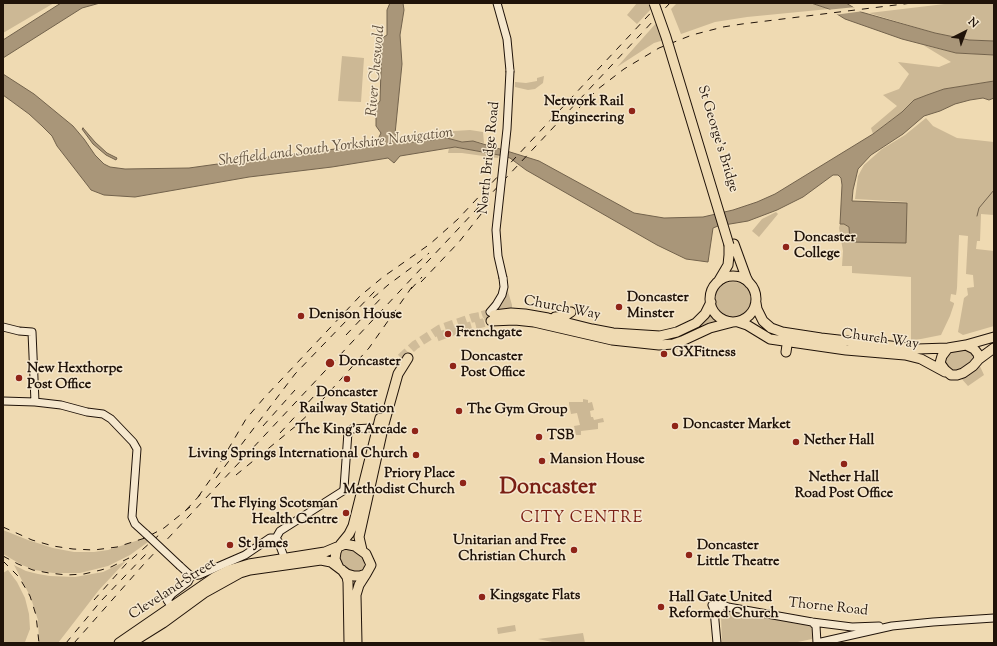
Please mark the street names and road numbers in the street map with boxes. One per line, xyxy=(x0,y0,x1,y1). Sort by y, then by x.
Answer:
street label: St George's Bridge xyxy=(693,84,741,194)
street label: North Bridge Road xyxy=(476,101,504,215)
street label: Church Way xyxy=(522,293,602,325)
street label: Church Way xyxy=(840,326,920,354)
street label: Cleveland Street xyxy=(126,556,220,624)
street label: Thorne Road xyxy=(787,595,869,621)

